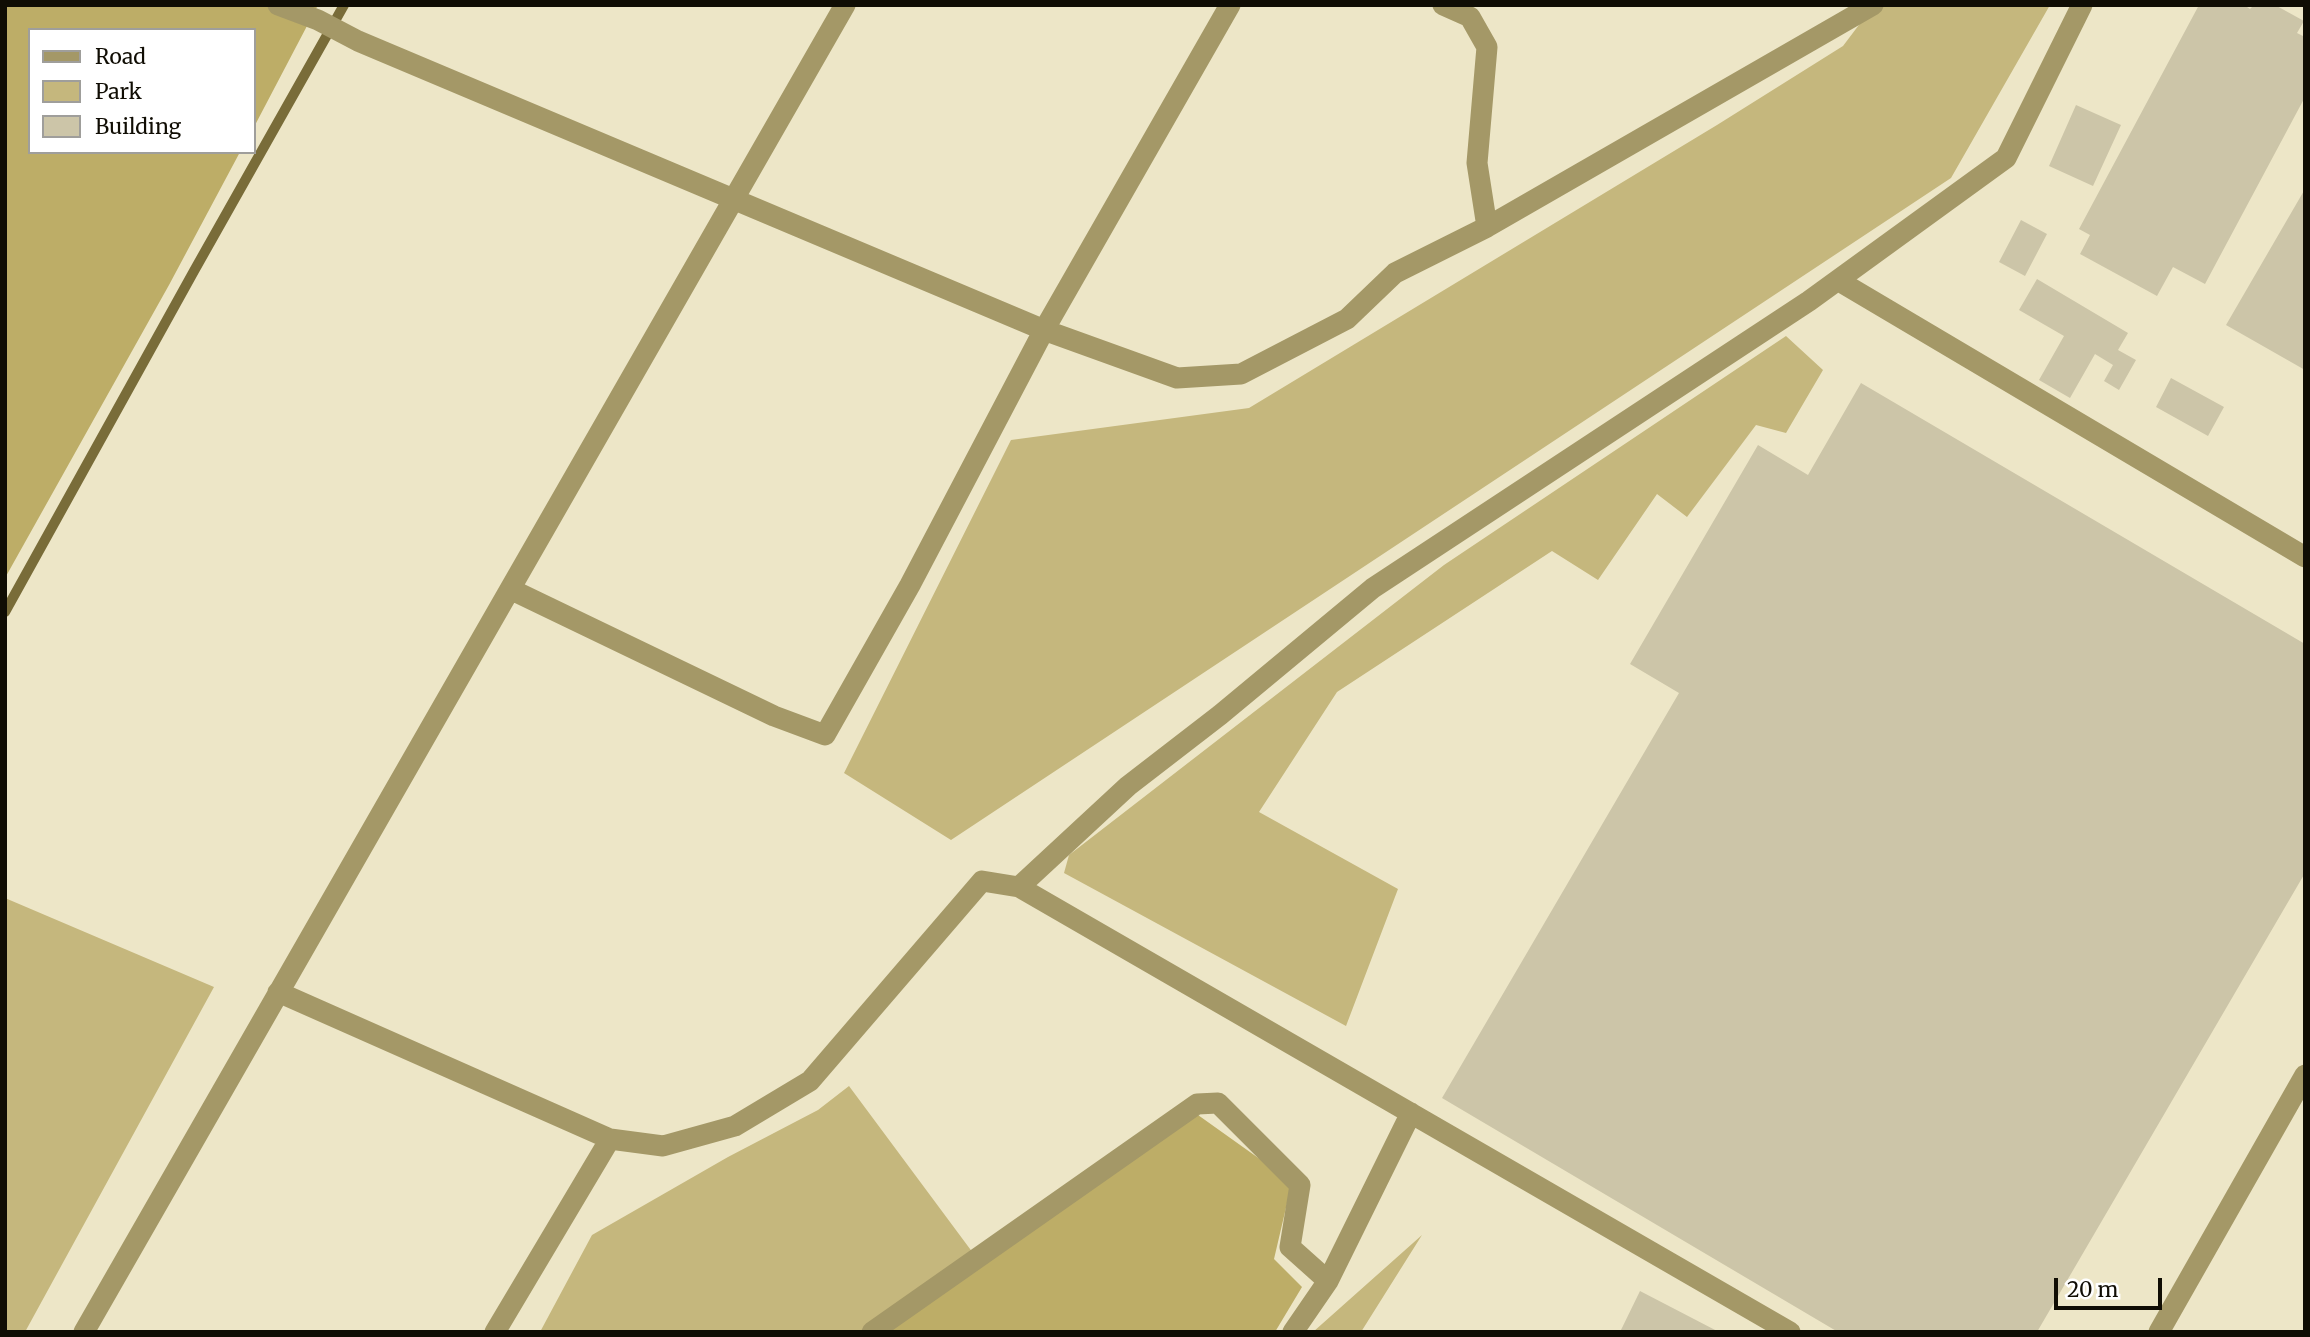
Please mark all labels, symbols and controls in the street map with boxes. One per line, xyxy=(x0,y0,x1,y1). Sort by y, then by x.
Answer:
legend xyxy=(28,28,256,154)
text: Road xyxy=(95,43,146,70)
text: Park xyxy=(95,78,142,105)
text: Building xyxy=(95,113,181,140)
scale bar xyxy=(2058,1264,2166,1308)
text: 20 m xyxy=(2067,1276,2118,1303)

